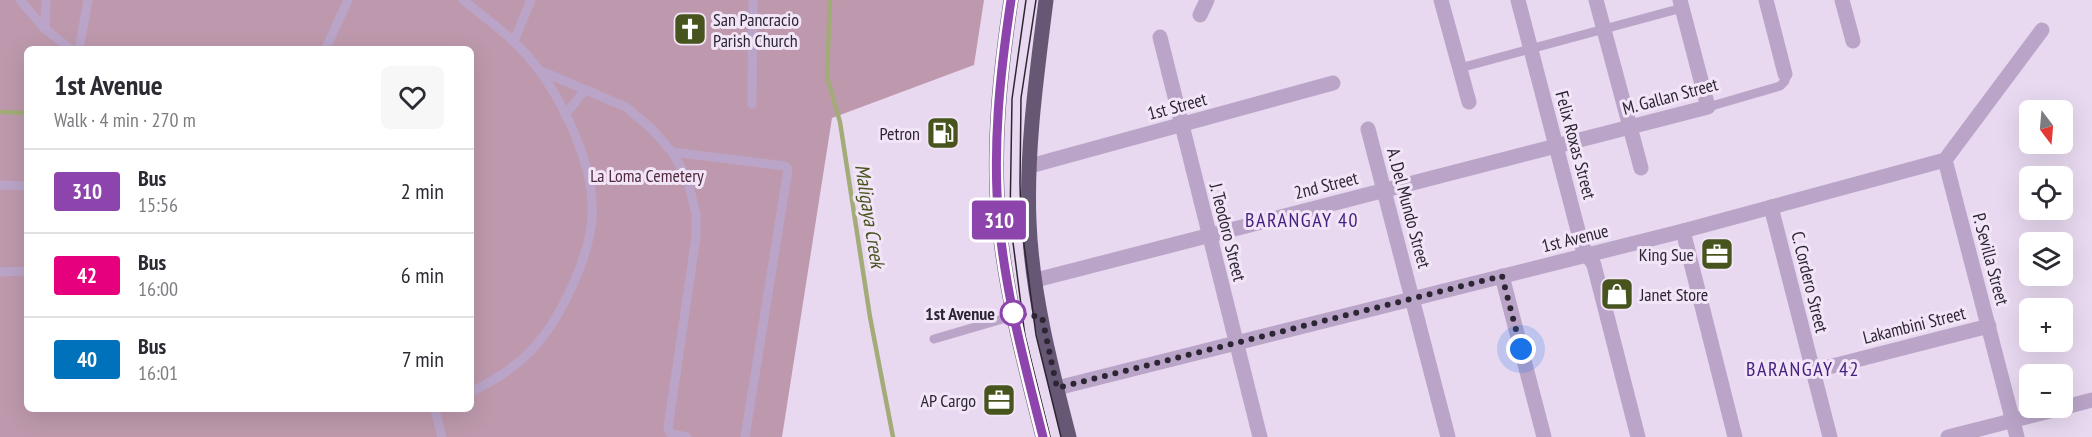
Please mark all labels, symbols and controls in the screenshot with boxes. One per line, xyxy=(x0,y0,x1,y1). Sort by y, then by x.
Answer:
place label: San Pancracio Parish Church xyxy=(713,8,799,52)
church icon: San Pancracio Parish Church xyxy=(672,11,708,47)
text: 1st Avenue xyxy=(54,66,163,103)
button: heart xyxy=(381,66,444,129)
street label: M. Gallan Street xyxy=(1620,72,1720,120)
street label: 1st Street xyxy=(1145,87,1209,125)
street label: Felix Roxas Street xyxy=(1551,88,1601,202)
north arrow xyxy=(2019,100,2073,154)
map controls xyxy=(2019,100,2073,418)
text: Walk · 4 min · 270 m xyxy=(54,107,196,133)
fuel station icon: Petron xyxy=(925,115,961,151)
place label: Petron xyxy=(879,122,920,145)
street label: A. Del Mundo Street xyxy=(1382,145,1436,271)
water label: Maligaya Creek xyxy=(849,162,891,272)
text: Bus xyxy=(138,164,166,192)
park label: La Loma Cemetery xyxy=(590,164,704,187)
street label: 2nd Street xyxy=(1292,166,1360,204)
button: locate xyxy=(2019,166,2073,220)
text: 2 min xyxy=(401,177,444,205)
text: 310 xyxy=(72,178,102,205)
street label: J. Teodoro Street xyxy=(1204,180,1251,283)
text: 15:56 xyxy=(138,192,178,218)
line badge: 310 xyxy=(964,200,1034,240)
text: 310 xyxy=(984,207,1014,234)
district label: BARANGAY 40 xyxy=(1245,207,1359,233)
street label: P. Sevilla Street xyxy=(1968,210,2014,308)
street label: 1st Avenue xyxy=(1539,219,1611,257)
street label: C. Cordero Street xyxy=(1786,229,1834,335)
button: layers xyxy=(2019,232,2073,286)
office icon: King Sue xyxy=(1699,236,1735,272)
place label: King Sue xyxy=(1639,243,1694,266)
text: Bus xyxy=(138,248,166,276)
text: 6 min xyxy=(401,261,444,289)
text: 42 xyxy=(77,262,97,289)
text: 16:00 xyxy=(138,276,178,302)
shop icon: Janet Store xyxy=(1599,276,1635,312)
place label: Janet Store xyxy=(1639,283,1708,306)
button: + xyxy=(2019,298,2073,352)
marker: 1st Avenue xyxy=(1000,300,1026,326)
street label: Lakambini Street xyxy=(1860,301,1968,349)
place label: 1st Avenue xyxy=(925,302,995,325)
text: Bus xyxy=(138,332,166,360)
your location xyxy=(1506,334,1536,364)
text: 7 min xyxy=(402,345,444,373)
text: 40 xyxy=(77,346,97,373)
district label: BARANGAY 42 xyxy=(1746,356,1860,382)
text: 16:01 xyxy=(138,360,178,386)
button: − xyxy=(2019,364,2073,418)
office icon: AP Cargo xyxy=(981,382,1017,418)
place label: AP Cargo xyxy=(920,389,976,412)

